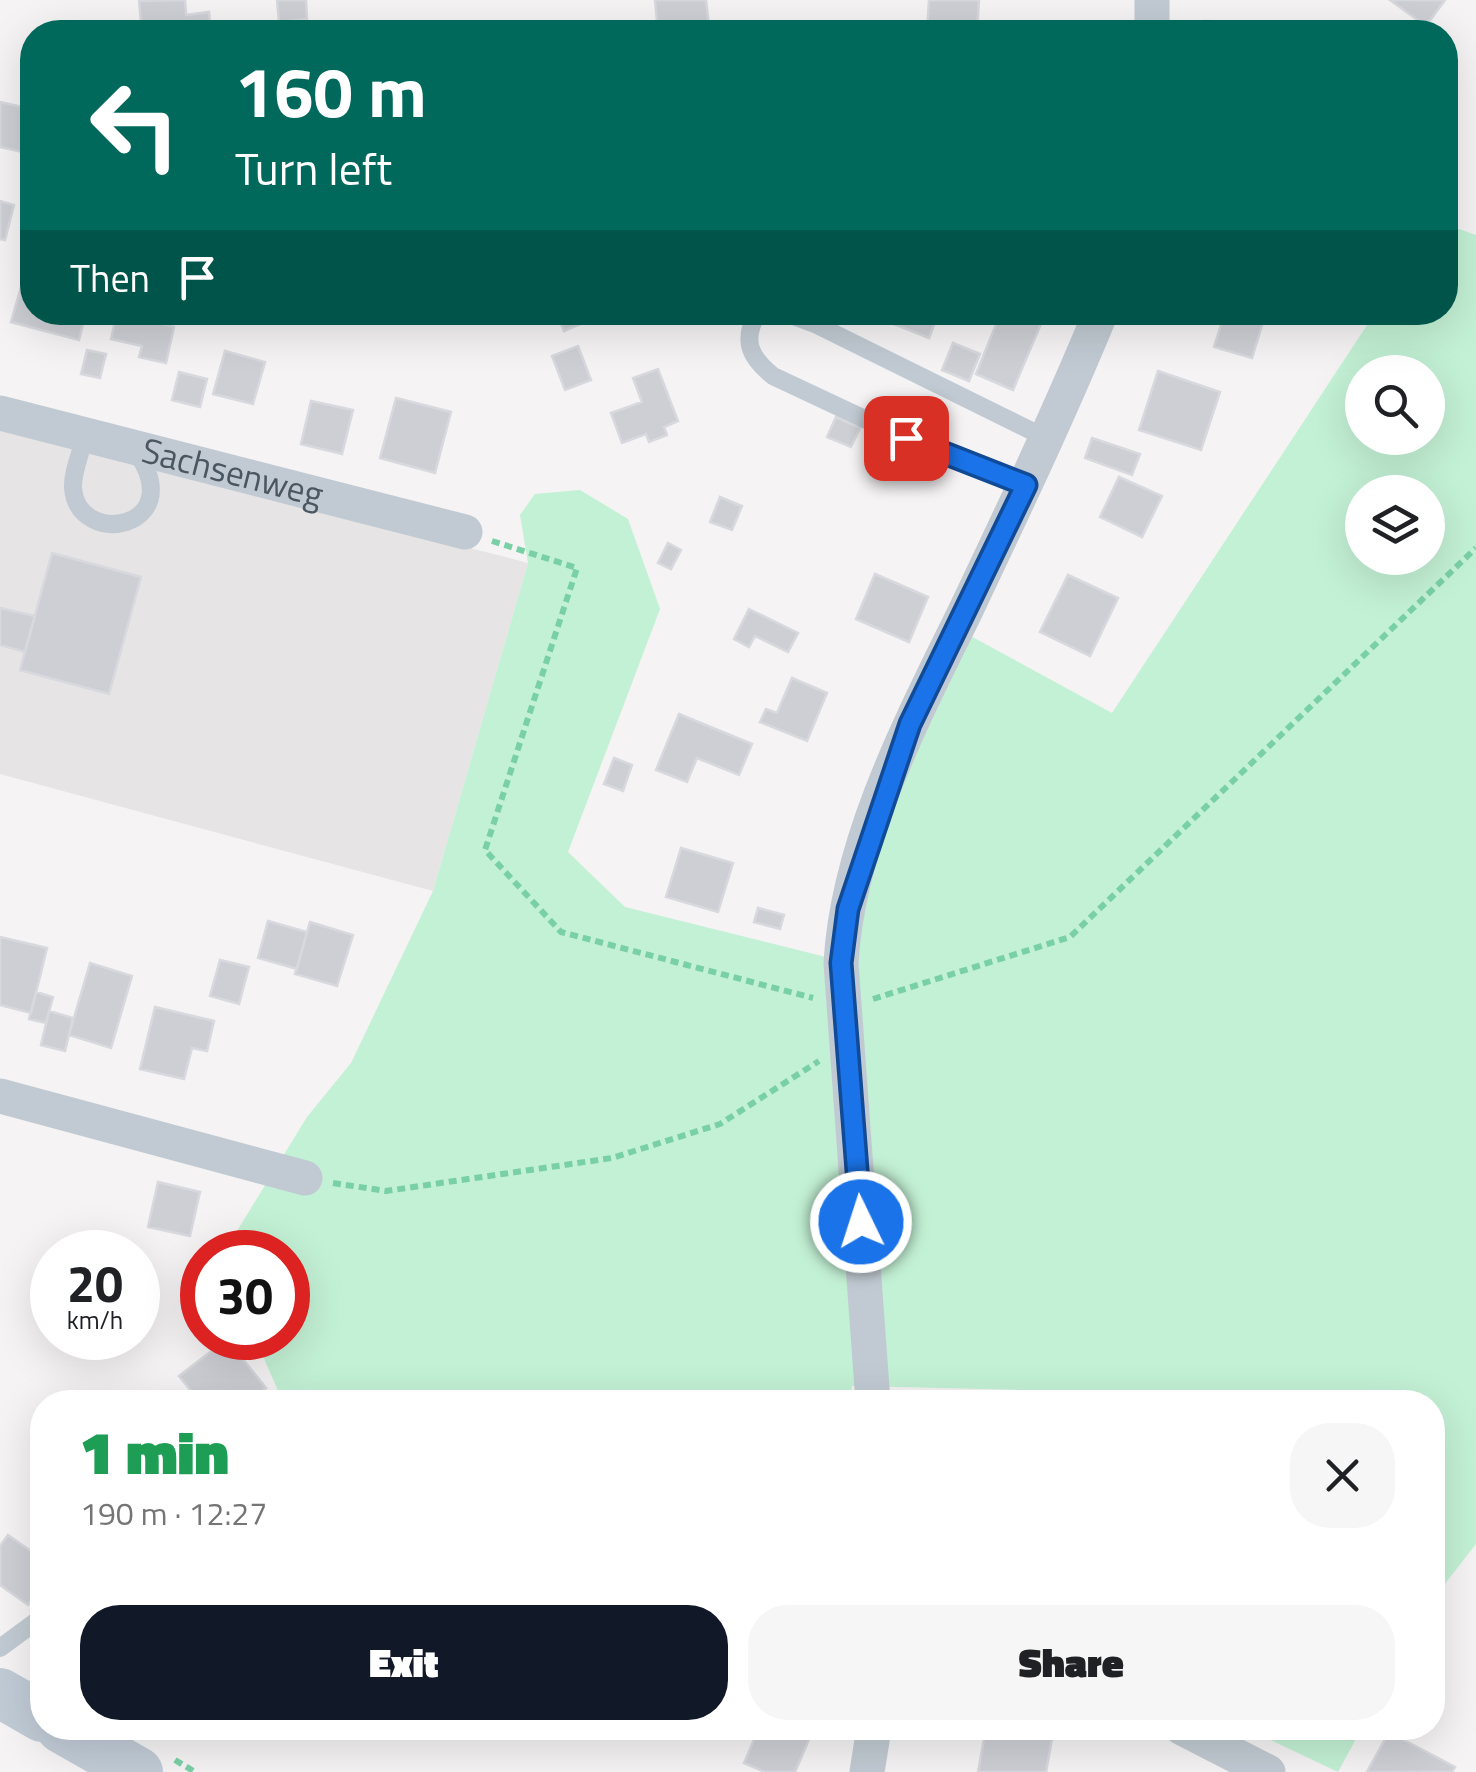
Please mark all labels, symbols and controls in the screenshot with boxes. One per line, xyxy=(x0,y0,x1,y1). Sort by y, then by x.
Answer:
text: 160 m xyxy=(235,38,427,144)
icon: left xyxy=(70,60,200,190)
text: Turn left xyxy=(235,134,392,202)
text: Then xyxy=(70,249,150,307)
icon: arrive xyxy=(170,250,225,305)
map controls xyxy=(1345,355,1445,575)
button: search xyxy=(1345,355,1445,455)
pin xyxy=(864,396,949,481)
icon: arrive xyxy=(879,411,934,466)
street label: Sachsenweg xyxy=(136,422,329,521)
button: layers xyxy=(1345,475,1445,575)
position arrow xyxy=(809,1170,913,1274)
speed limit sign: 30 xyxy=(180,1230,310,1360)
text: 20 xyxy=(67,1245,123,1321)
text: km/h xyxy=(67,1301,123,1339)
text: 1 min xyxy=(80,1406,229,1497)
button: close xyxy=(1290,1423,1395,1528)
text: 190 m · 12:27 xyxy=(80,1489,267,1537)
button: Exit xyxy=(80,1605,728,1720)
button: Share xyxy=(748,1605,1395,1720)

